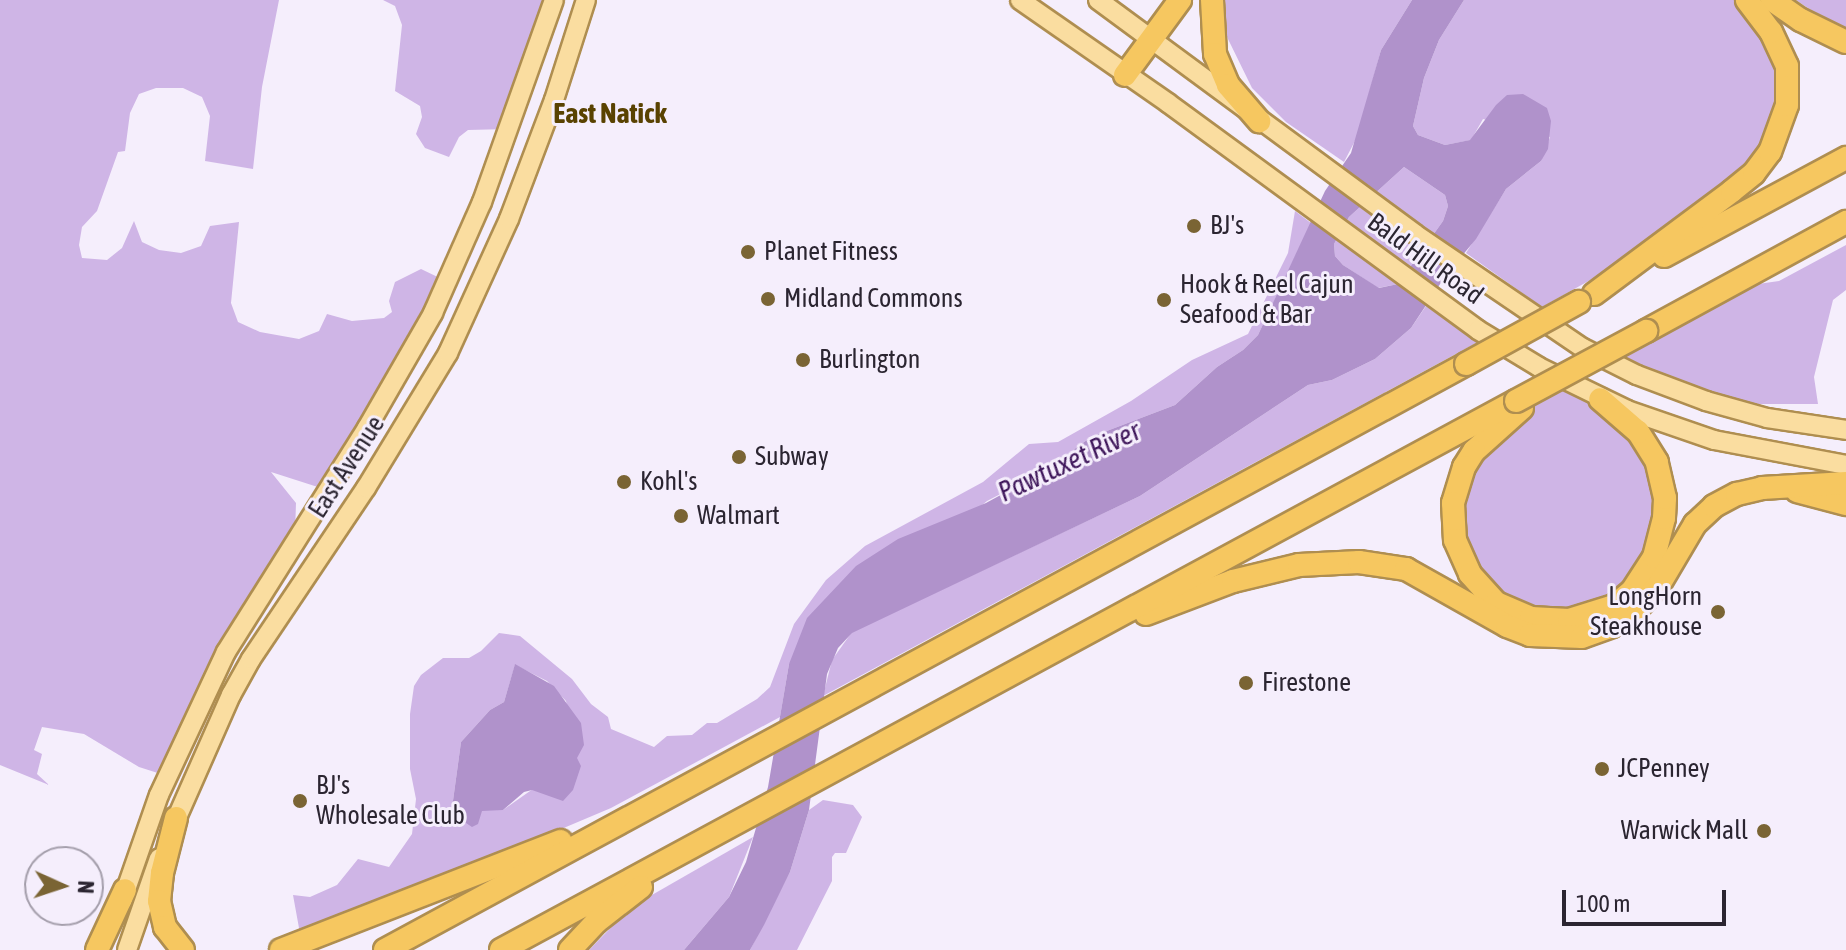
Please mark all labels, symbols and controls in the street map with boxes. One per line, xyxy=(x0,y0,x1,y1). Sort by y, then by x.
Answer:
district label: East Natick xyxy=(553,96,667,130)
street label: Bald Hill Road xyxy=(1361,207,1489,311)
place label: BJ's xyxy=(1210,210,1244,242)
marker: BJ's xyxy=(1185,217,1203,235)
place label: Planet Fitness xyxy=(764,236,898,268)
marker: Planet Fitness xyxy=(739,243,757,261)
place label: Hook & Reel Cajun Seafood & Bar xyxy=(1180,269,1353,330)
place label: Midland Commons xyxy=(784,283,963,315)
marker: Midland Commons xyxy=(759,290,777,308)
marker: Hook & Reel Cajun Seafood & Bar xyxy=(1155,291,1173,309)
place label: Burlington xyxy=(819,344,920,376)
marker: Burlington xyxy=(794,351,812,369)
street label: East Avenue xyxy=(303,410,391,524)
water label: Pawtuxet River xyxy=(993,413,1145,509)
place label: Subway xyxy=(755,441,829,473)
marker: Subway xyxy=(730,448,748,466)
place label: Kohl's xyxy=(640,466,697,498)
marker: Kohl's xyxy=(615,473,633,491)
place label: Walmart xyxy=(697,500,780,532)
marker: Walmart xyxy=(672,507,690,525)
place label: LongHorn Steakhouse xyxy=(1590,581,1702,642)
marker: LongHorn Steakhouse xyxy=(1709,603,1727,621)
place label: Firestone xyxy=(1262,667,1351,699)
marker: Firestone xyxy=(1237,674,1255,692)
place label: JCPenney xyxy=(1618,753,1710,785)
marker: JCPenney xyxy=(1593,760,1611,778)
place label: BJ's Wholesale Club xyxy=(316,770,465,832)
marker: BJ's Wholesale Club xyxy=(291,792,309,810)
place label: Warwick Mall xyxy=(1621,815,1748,847)
marker: Warwick Mall xyxy=(1755,822,1773,840)
north arrow xyxy=(24,846,104,926)
scale bar xyxy=(1566,874,1730,924)
text: N xyxy=(73,880,99,894)
text: 100 m xyxy=(1576,890,1630,917)

